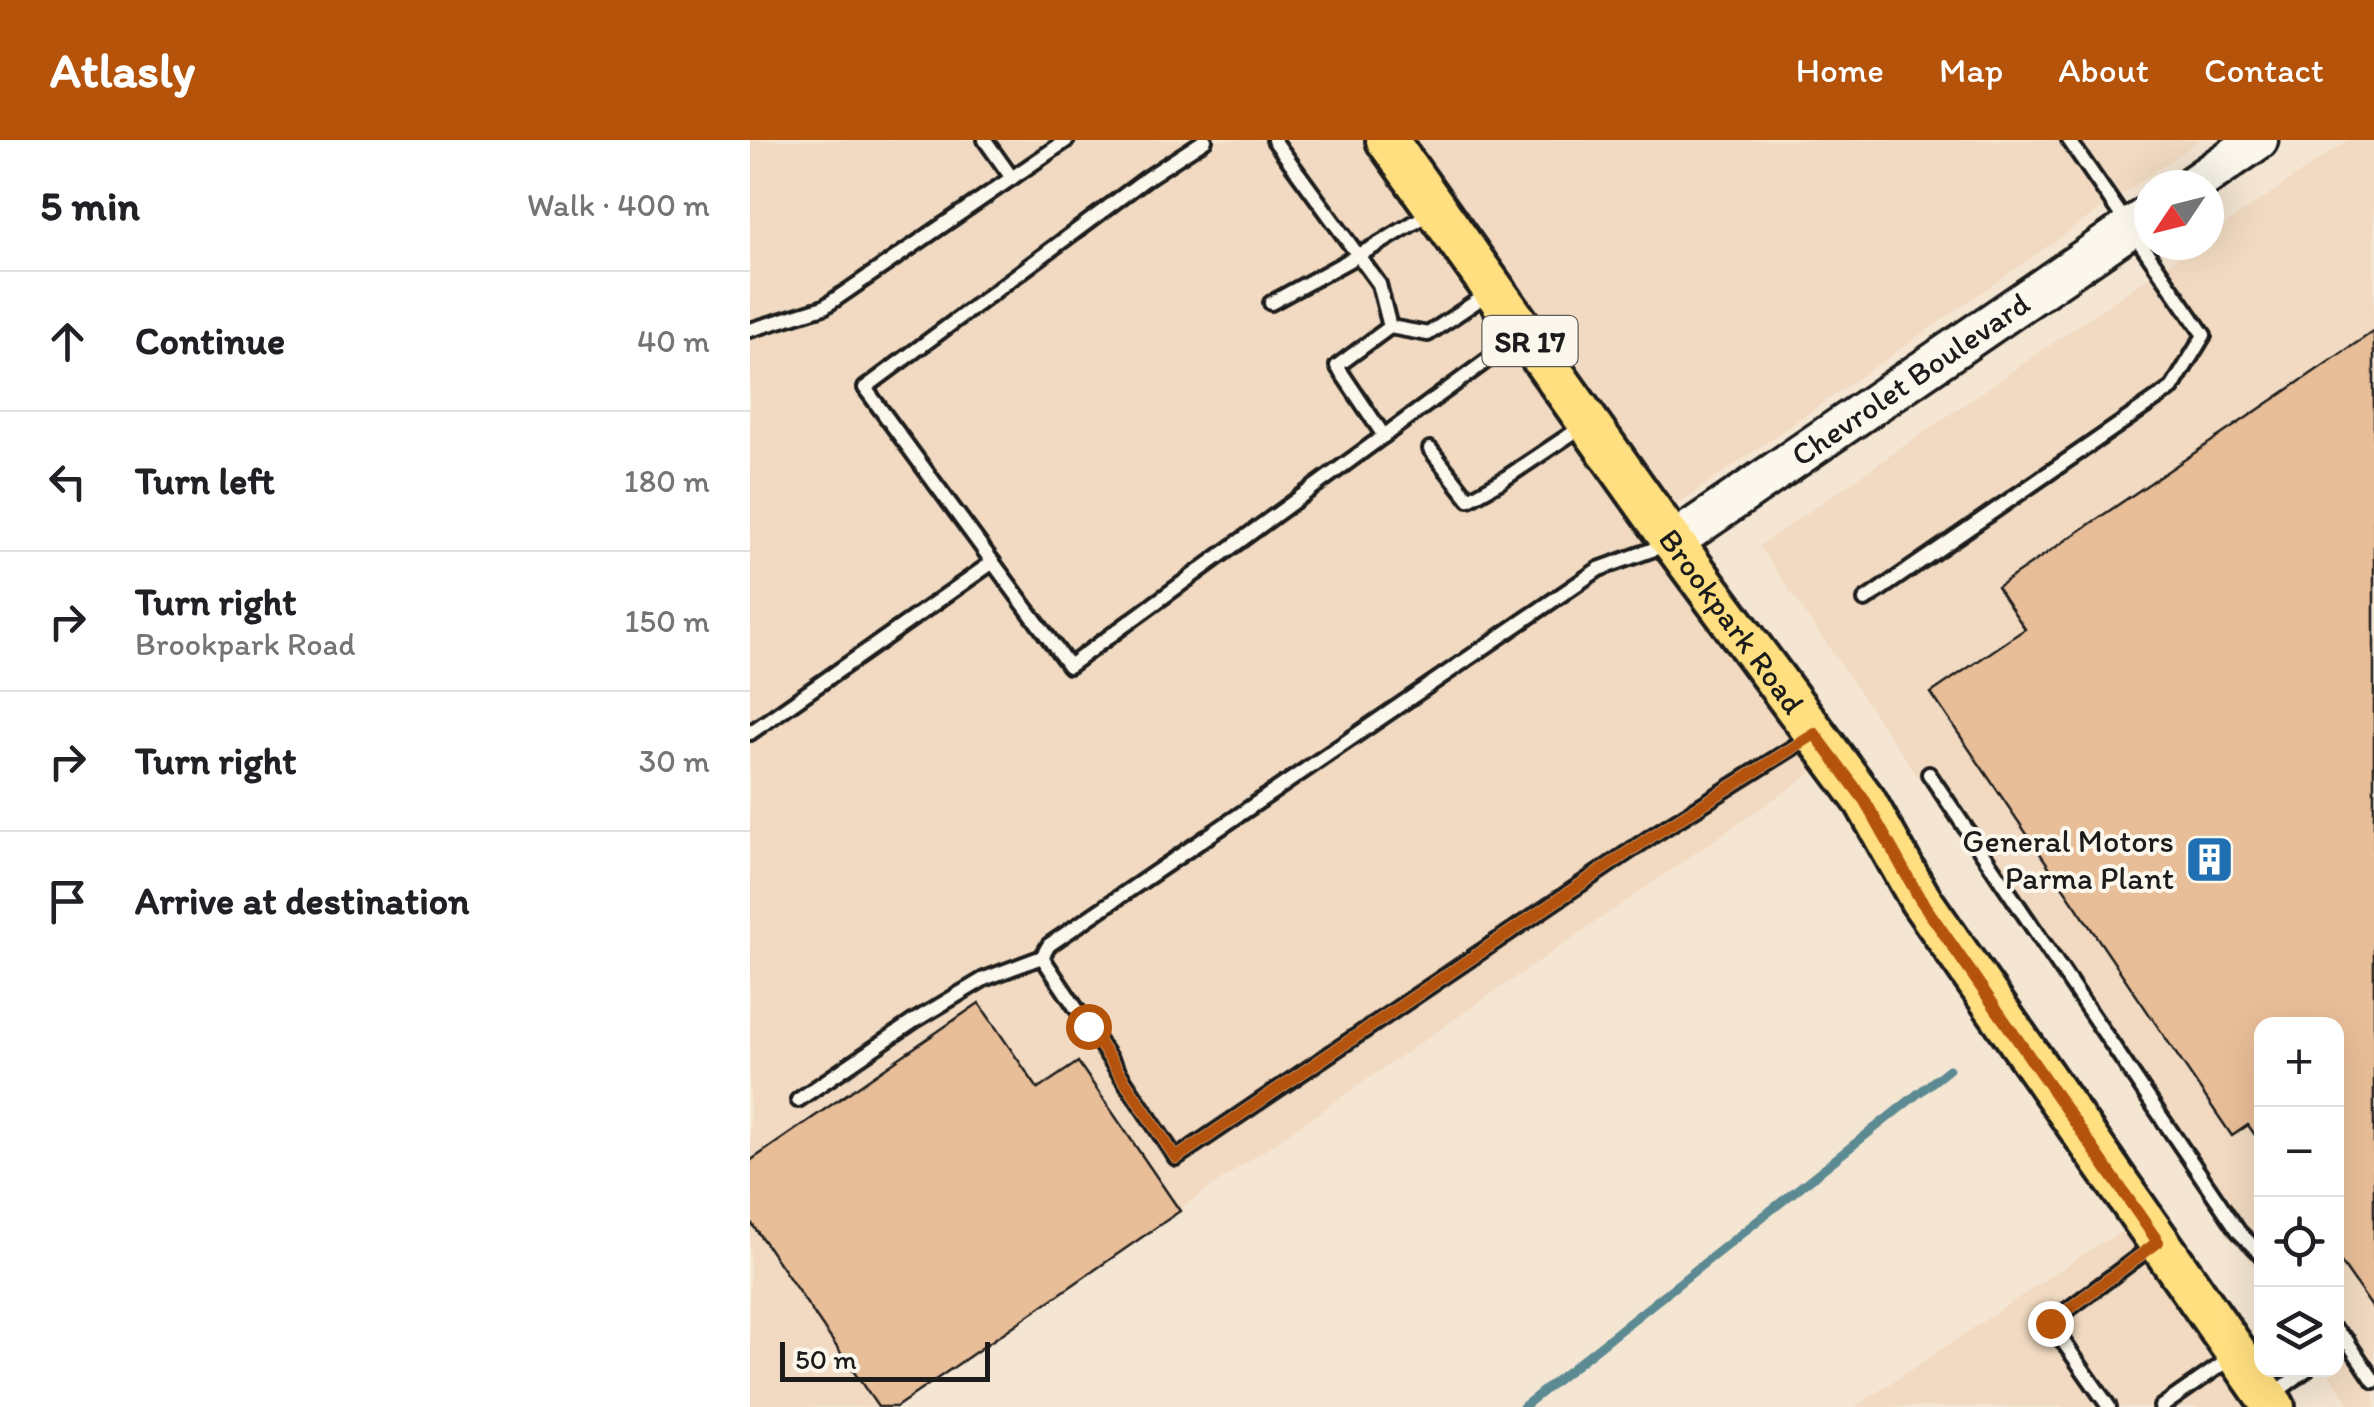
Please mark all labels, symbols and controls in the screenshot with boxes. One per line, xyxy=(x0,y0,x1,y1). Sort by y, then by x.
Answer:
text: Atlasly xyxy=(50,41,195,99)
text: Home xyxy=(1796,49,1884,91)
text: Map xyxy=(1939,49,2003,91)
text: About xyxy=(2058,49,2149,91)
text: Contact xyxy=(2204,49,2324,91)
north arrow xyxy=(2134,170,2224,260)
text: 5 min xyxy=(40,180,140,231)
text: Walk · 400 m xyxy=(527,186,710,224)
street label: Chevrolet Boulevard xyxy=(1784,284,2037,474)
icon: ahead xyxy=(40,314,95,369)
road number: SR 17 xyxy=(1482,316,1578,366)
text: Continue xyxy=(135,318,285,364)
text: 40 m xyxy=(637,322,710,360)
icon: left xyxy=(40,454,95,509)
text: Turn left xyxy=(135,458,275,504)
text: 180 m xyxy=(624,462,710,500)
street label: Brookpark Road xyxy=(1651,521,1813,721)
text: Turn right xyxy=(135,579,297,625)
icon: right xyxy=(40,594,95,649)
text: 150 m xyxy=(625,602,710,640)
text: Brookpark Road xyxy=(135,625,356,663)
icon: right xyxy=(40,734,95,789)
text: Turn right xyxy=(135,738,297,784)
text: 30 m xyxy=(639,742,710,780)
place label: General Motors Parma Plant xyxy=(1962,822,2174,897)
building icon: General Motors Parma Plant xyxy=(2183,833,2235,885)
icon: arrive xyxy=(40,874,95,929)
text: Arrive at destination xyxy=(135,878,470,924)
route start xyxy=(1066,1004,1112,1050)
map controls xyxy=(2254,1017,2344,1377)
button: + xyxy=(2254,1017,2344,1107)
button: − xyxy=(2254,1107,2344,1197)
button: locate xyxy=(2254,1197,2344,1287)
button: layers xyxy=(2254,1287,2344,1377)
route end xyxy=(2028,1301,2074,1347)
scale bar xyxy=(780,1337,990,1382)
text: 50 m xyxy=(795,1342,857,1376)

